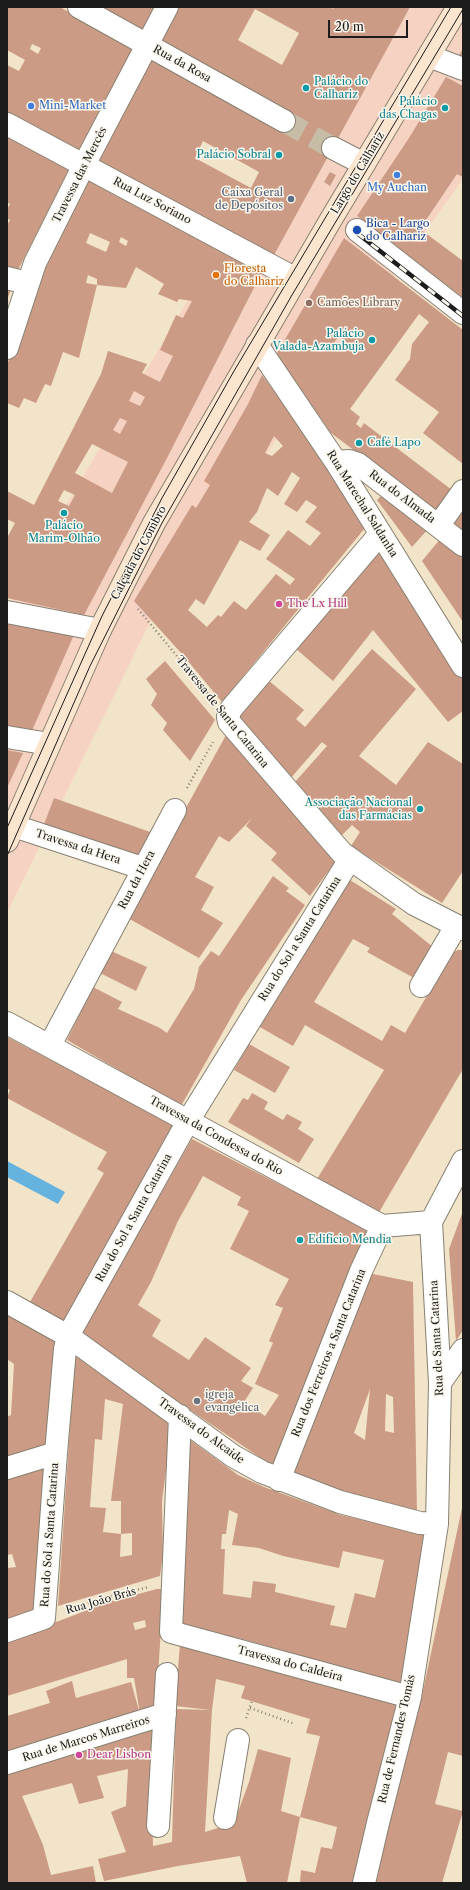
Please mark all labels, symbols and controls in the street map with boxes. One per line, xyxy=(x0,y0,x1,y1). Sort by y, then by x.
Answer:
scale bar xyxy=(330,12,410,38)
text: 20 m xyxy=(335,19,364,34)
street label: Rua da Rosa xyxy=(151,43,213,85)
place label: Palácio do Calhariz xyxy=(314,75,368,101)
marker: Palácio do Calhariz xyxy=(301,83,311,93)
place label: Palácio das Chagas xyxy=(379,95,437,121)
place label: Mini-Market xyxy=(39,99,106,113)
marker: Mini-Market xyxy=(26,101,36,111)
marker: Palácio das Chagas xyxy=(440,103,450,113)
street label: Travessa das Mercês xyxy=(50,125,110,225)
street label: Largo do Calhariz xyxy=(328,130,388,216)
place label: Palácio Sobral xyxy=(197,148,271,162)
marker: Palácio Sobral xyxy=(274,150,284,160)
marker: My Auchan xyxy=(392,170,402,180)
street label: Rua Luz Soriano xyxy=(111,175,193,227)
place label: My Auchan xyxy=(367,181,427,195)
place label: Caixa Geral de Depósitos xyxy=(215,186,283,212)
marker: Caixa Geral de Depósitos xyxy=(286,194,296,204)
place label: Bica - Largo do Calhariz xyxy=(366,217,430,243)
marker: Bica - Largo do Calhariz xyxy=(351,224,363,236)
place label: Floresta do Calhariz xyxy=(224,262,284,288)
marker: Floresta do Calhariz xyxy=(211,270,221,280)
place label: Camões Library xyxy=(317,296,400,310)
marker: Camões Library xyxy=(304,298,314,308)
place label: Palácio Valada-Azambuja xyxy=(273,327,364,353)
marker: Palácio Valada-Azambuja xyxy=(367,335,377,345)
place label: Café Lapo xyxy=(367,436,421,450)
marker: Café Lapo xyxy=(354,438,364,448)
street label: Rua Marechal Saldanha xyxy=(324,448,400,560)
street label: Rua do Almada xyxy=(366,468,438,526)
street label: Calçada do Combro xyxy=(109,504,169,602)
marker: Palácio Marim-Olhão xyxy=(59,508,69,518)
place label: Palácio Marim-Olhão xyxy=(28,519,100,545)
place label: The Lx Hill xyxy=(287,597,347,611)
marker: The Lx Hill xyxy=(274,599,284,609)
street label: Travessa de Santa Catarina xyxy=(173,653,271,771)
place label: Associação Nacional das Farmácias xyxy=(305,796,412,822)
marker: Associação Nacional das Farmácias xyxy=(415,804,425,814)
street label: Travessa da Hera xyxy=(34,827,122,867)
street label: Rua da Hera xyxy=(116,848,158,912)
street label: Rua do Sol a Santa Catarina xyxy=(256,874,344,1004)
street label: Travessa da Condessa do Rio xyxy=(147,1094,285,1178)
street label: Rua do Sol a Santa Catarina xyxy=(93,1152,175,1284)
place label: Edifício Mendia xyxy=(308,1233,392,1247)
marker: Edifício Mendia xyxy=(295,1235,305,1245)
street label: Rua dos Ferreiros a Santa Catarina xyxy=(289,1267,369,1439)
street label: Rua de Santa Catarina xyxy=(427,1280,447,1396)
place label: igreja evangélica xyxy=(205,1388,259,1414)
street label: Travessa do Alcaide xyxy=(155,1395,247,1467)
marker: igreja evangélica xyxy=(192,1396,202,1406)
street label: Rua do Sol a Santa Catarina xyxy=(38,1462,62,1608)
street label: Rua João Brás xyxy=(64,1585,138,1617)
street label: Travessa do Caldeira xyxy=(236,1644,344,1684)
street label: Rua de Fernandes Tomás xyxy=(376,1673,418,1805)
street label: Rua de Marcos Marreiros xyxy=(21,1713,151,1765)
place label: Dear Lisbon xyxy=(87,1748,151,1762)
marker: Dear Lisbon xyxy=(74,1750,84,1760)

